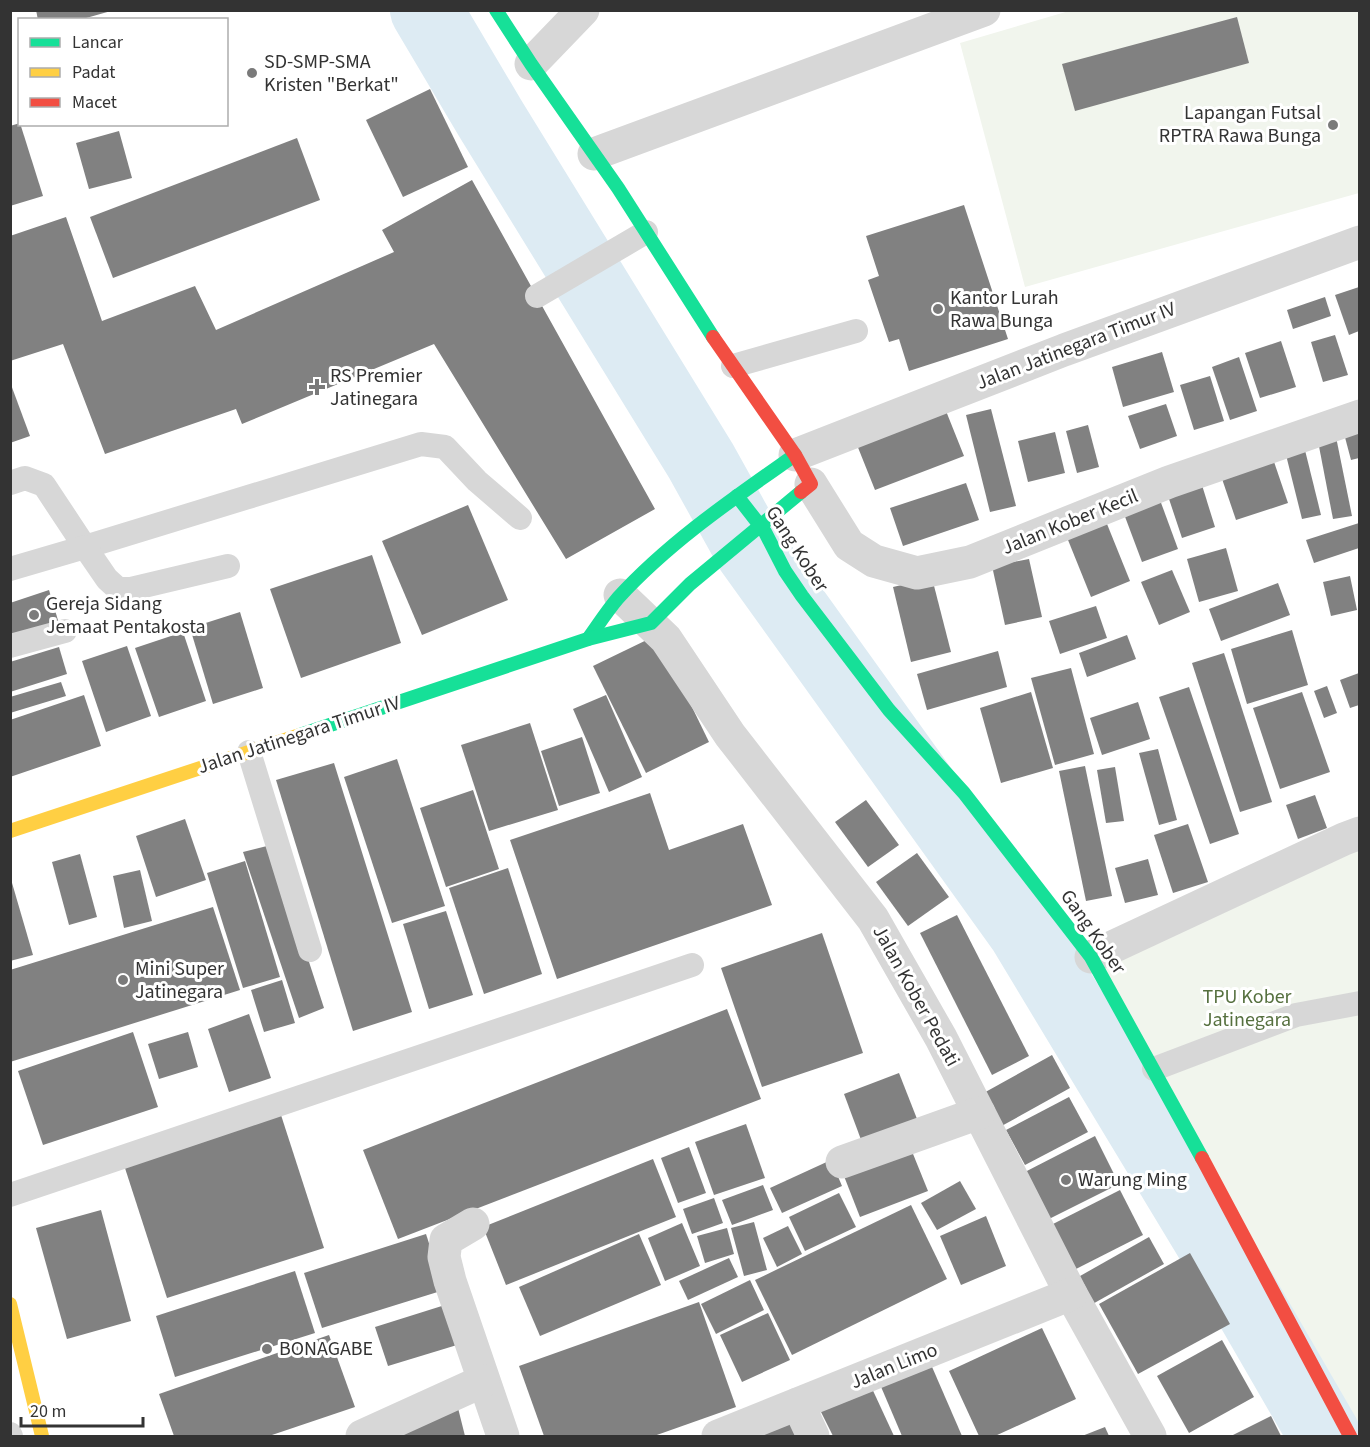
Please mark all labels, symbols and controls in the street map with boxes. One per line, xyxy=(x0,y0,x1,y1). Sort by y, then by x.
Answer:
legend xyxy=(18,18,228,126)
text: Lancar xyxy=(72,30,124,55)
place label: SD-SMP-SMA Kristen "Berkat" xyxy=(264,48,399,99)
text: Padat xyxy=(72,60,115,85)
marker: SD-SMP-SMA Kristen "Berkat" xyxy=(245,66,259,80)
text: Macet xyxy=(72,90,117,115)
place label: Lapangan Futsal RPTRA Rawa Bunga xyxy=(1159,99,1321,150)
marker: Lapangan Futsal RPTRA Rawa Bunga xyxy=(1326,118,1340,132)
place label: Kantor Lurah Rawa Bunga xyxy=(950,284,1059,335)
street label: Jalan Jatinegara Timur IV xyxy=(972,295,1180,397)
marker: Kantor Lurah Rawa Bunga xyxy=(931,302,945,316)
place label: RS Premier Jatinegara xyxy=(330,362,422,413)
marker: RS Premier Jatinegara xyxy=(308,378,326,396)
street label: Jalan Kober Kecil xyxy=(998,482,1142,562)
street label: Gang Kober xyxy=(759,500,835,598)
place label: Gereja Sidang Jemaat Pentakosta xyxy=(46,590,206,641)
marker: Gereja Sidang Jemaat Pentakosta xyxy=(27,608,41,622)
street label: Jalan Jatinegara Timur IV xyxy=(194,689,405,781)
street label: Gang Kober xyxy=(1054,884,1133,980)
street label: Jalan Kober Pedati xyxy=(866,920,966,1072)
place label: Mini Super Jatinegara xyxy=(135,955,224,1006)
marker: Mini Super Jatinegara xyxy=(116,973,130,987)
park label: TPU Kober Jatinegara xyxy=(1202,983,1292,1034)
place label: Warung Ming xyxy=(1078,1166,1187,1194)
marker: Warung Ming xyxy=(1059,1173,1073,1187)
place label: BONAGABE xyxy=(279,1335,373,1363)
street label: Jalan Limo xyxy=(846,1336,942,1396)
marker: BONAGABE xyxy=(260,1342,274,1356)
scale bar xyxy=(21,1390,142,1428)
text: 20 m xyxy=(30,1399,66,1424)

